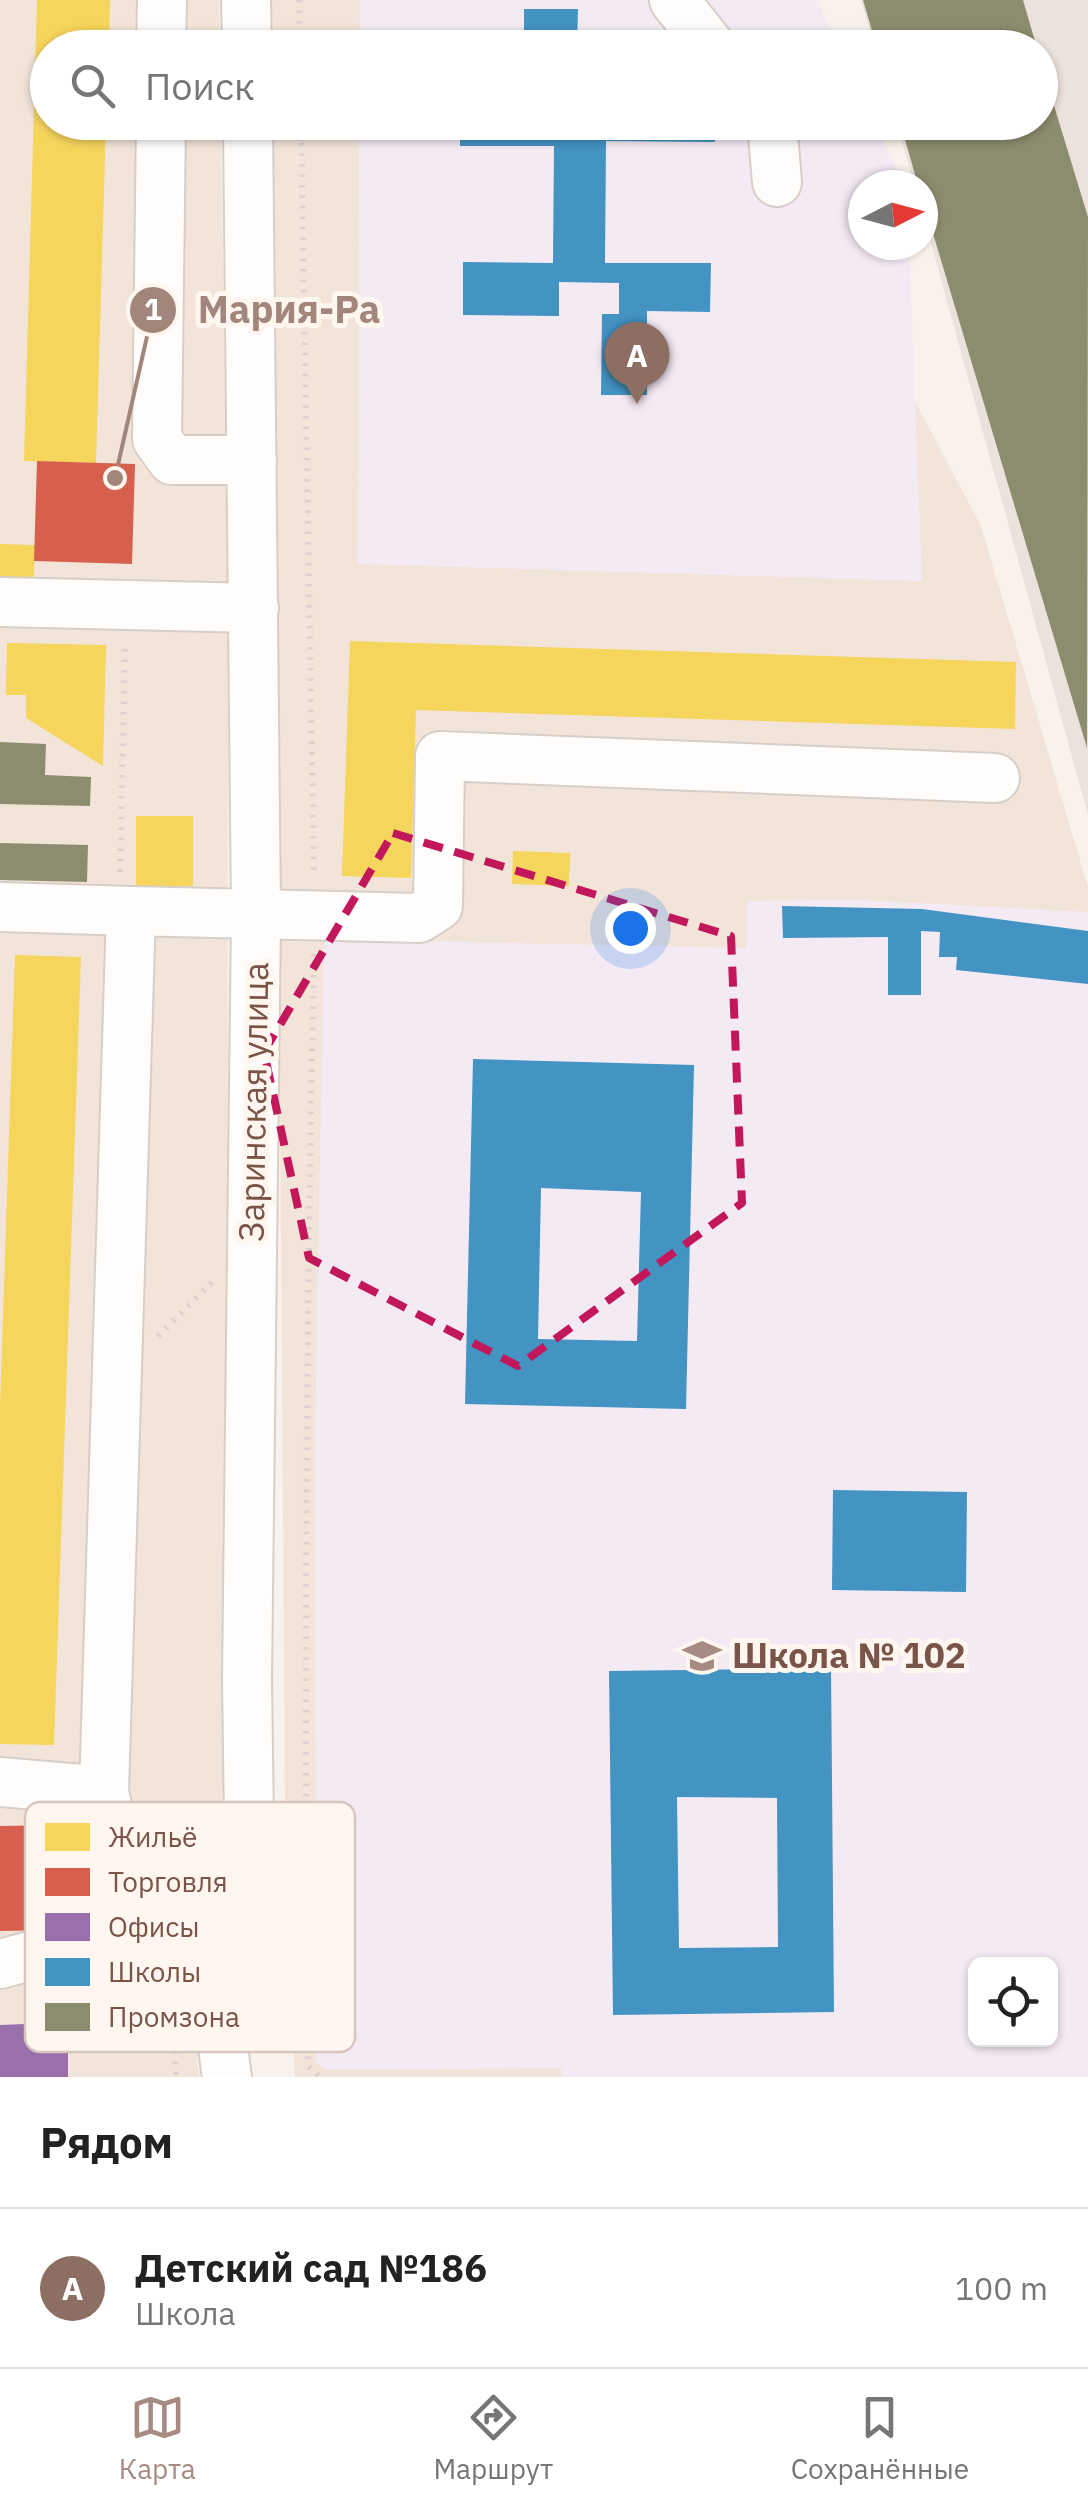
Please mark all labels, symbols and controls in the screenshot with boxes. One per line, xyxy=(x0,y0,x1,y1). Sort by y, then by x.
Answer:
search box xyxy=(30,30,1058,140)
icon: search xyxy=(65,58,120,113)
text: Поиск xyxy=(145,61,255,110)
north arrow xyxy=(848,170,938,260)
callout: Мария-Ра xyxy=(128,276,400,344)
text: Мария-Ра xyxy=(198,284,380,333)
text: 1 xyxy=(144,289,162,328)
pin: A xyxy=(604,322,670,404)
your location xyxy=(605,903,656,954)
street label: Заринская улица xyxy=(228,962,278,1242)
place label: Школа № 102 xyxy=(732,1632,966,1678)
school or university icon: Школа № 102 xyxy=(681,1635,723,1677)
legend xyxy=(25,1802,355,2052)
text: Жильё xyxy=(108,1818,197,1855)
text: Торговля xyxy=(108,1863,228,1900)
text: Офисы xyxy=(108,1908,200,1945)
text: Школы xyxy=(108,1953,201,1990)
map controls xyxy=(968,1957,1058,2047)
button: locate xyxy=(968,1957,1058,2047)
text: Промзона xyxy=(108,1998,240,2035)
text: Рядом xyxy=(40,2115,173,2170)
text: Детский сад №186 xyxy=(135,2243,487,2292)
text: A xyxy=(62,2267,83,2309)
text: 100 m xyxy=(955,2267,1048,2309)
text: Школа xyxy=(135,2292,236,2334)
tab: Карта xyxy=(119,2390,196,2487)
tab: Маршрут xyxy=(433,2390,553,2487)
tab: Сохранённые xyxy=(791,2390,969,2487)

